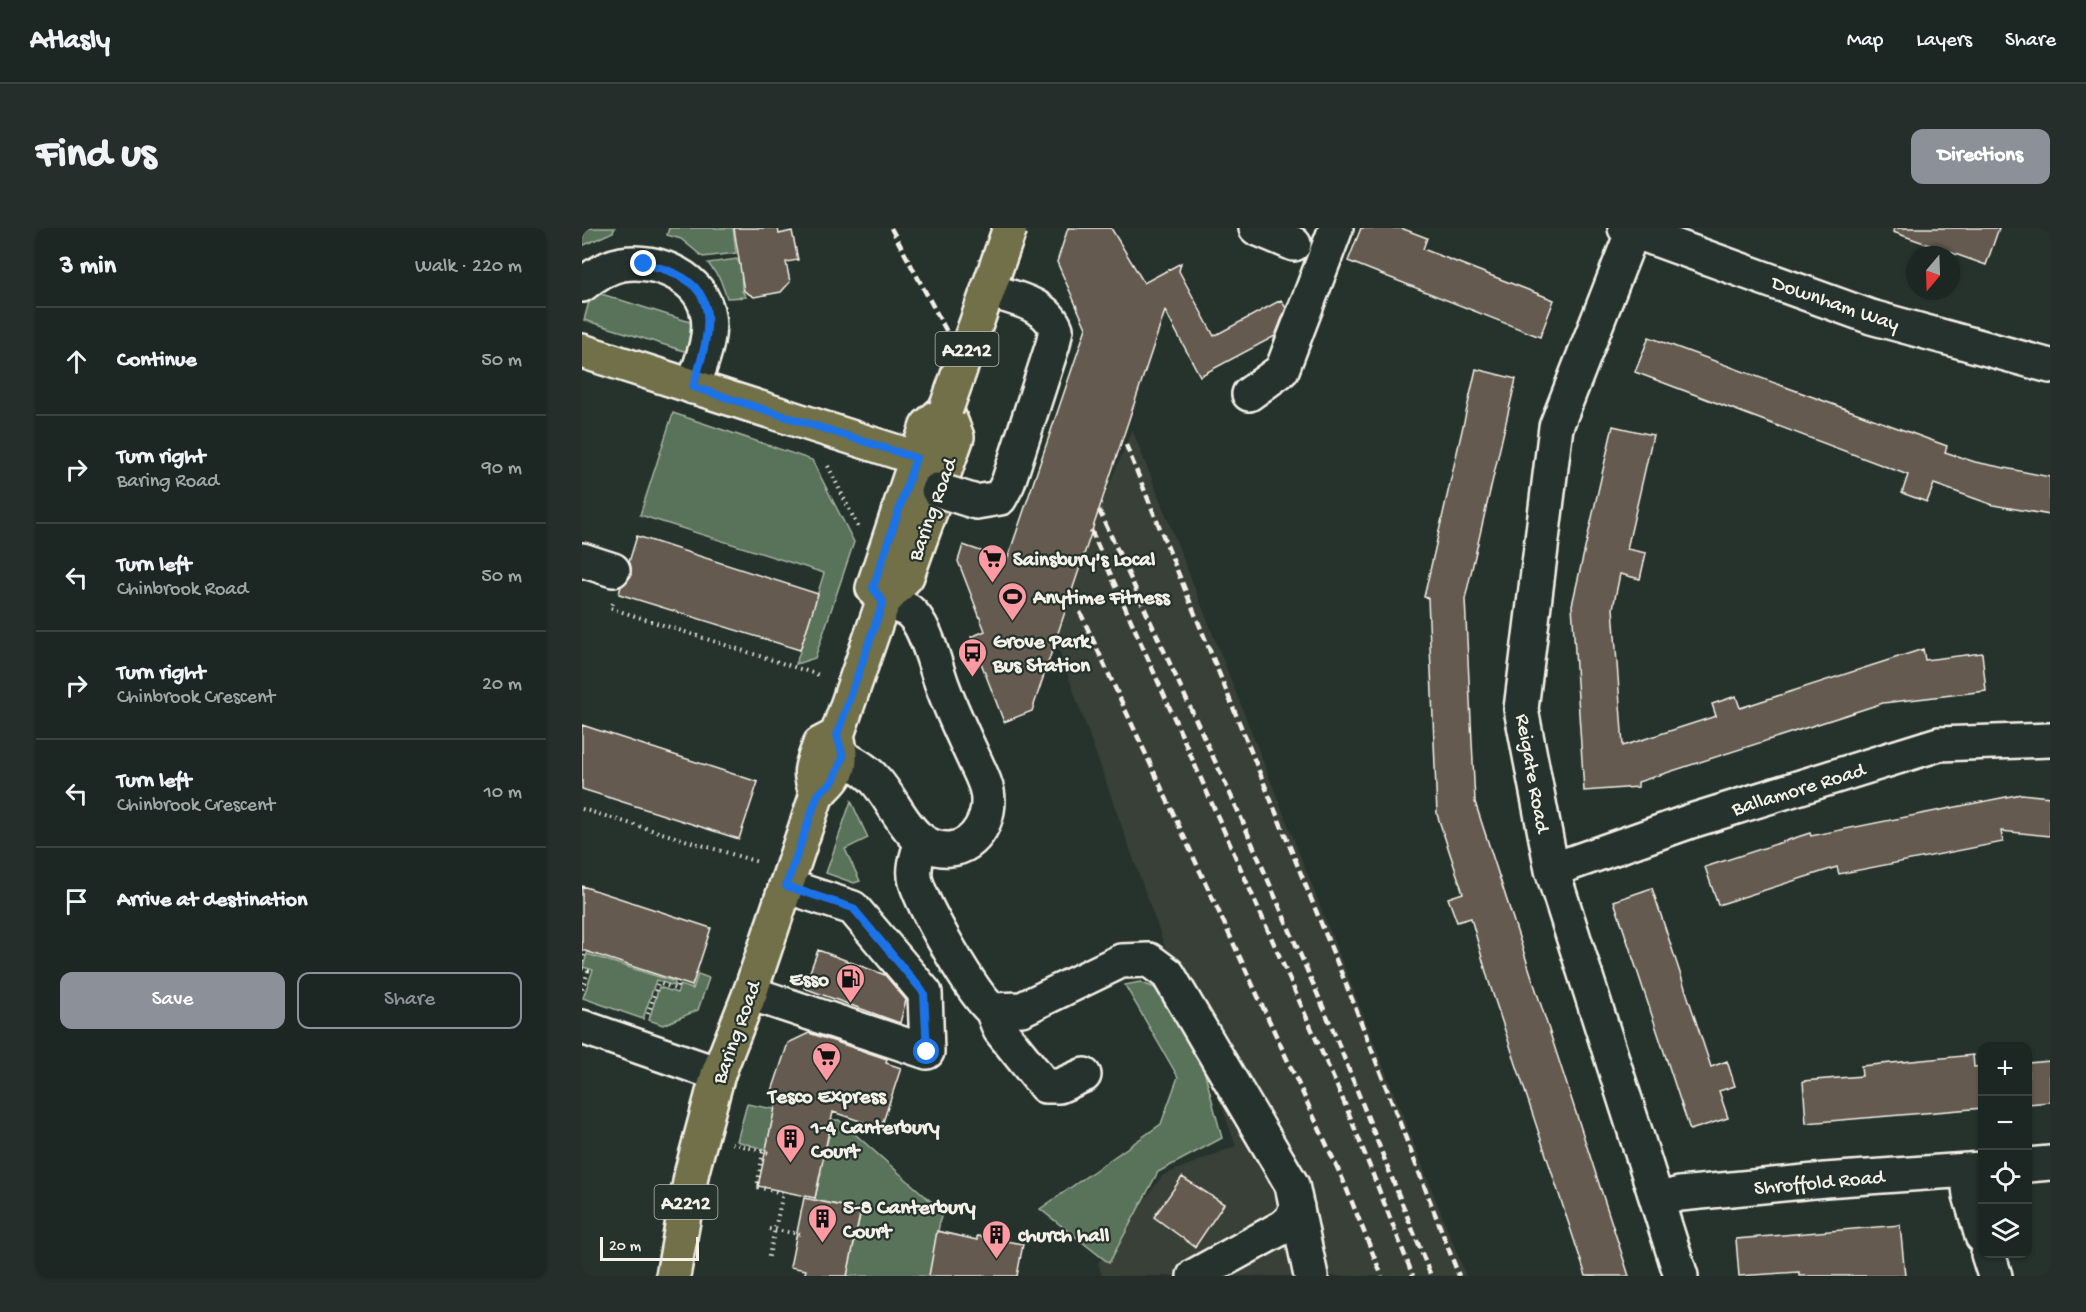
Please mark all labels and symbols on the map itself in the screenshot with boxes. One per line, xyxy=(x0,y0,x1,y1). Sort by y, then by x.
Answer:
north arrow xyxy=(1906,246,1960,300)
route end xyxy=(630,250,656,276)
street label: Downham Way xyxy=(1766,271,1902,339)
road number: A2212 xyxy=(936,332,998,366)
street label: Baring Road xyxy=(904,454,965,566)
supermarket icon: Sainsbury's Local xyxy=(976,542,1008,584)
place label: Sainsbury's Local xyxy=(1013,549,1156,574)
sports icon: Anytime Fitness xyxy=(996,580,1028,622)
place label: Anytime Fitness xyxy=(1032,587,1171,612)
place label: Grove Park Bus Station xyxy=(992,631,1092,680)
bus stop icon: Grove Park Bus Station xyxy=(956,636,988,678)
street label: Reigate Road xyxy=(1508,712,1554,837)
street label: Ballamore Road xyxy=(1728,759,1870,824)
fuel station icon: Esso xyxy=(834,962,866,1004)
place label: Esso xyxy=(790,969,829,994)
street label: Baring Road xyxy=(708,977,769,1089)
route start xyxy=(913,1038,939,1064)
supermarket icon: Tesco Express xyxy=(811,1040,843,1082)
place label: Tesco Express xyxy=(766,1086,887,1111)
place label: 1-4 Canterbury Court xyxy=(810,1117,940,1166)
building icon: 1-4 Canterbury Court xyxy=(774,1122,806,1164)
street label: Shroffold Road xyxy=(1753,1166,1887,1203)
road number: A2212 xyxy=(654,1185,718,1219)
place label: 5-8 Canterbury Court xyxy=(842,1197,976,1246)
building icon: 5-8 Canterbury Court xyxy=(806,1202,838,1244)
building icon: church hall xyxy=(981,1218,1013,1260)
place label: church hall xyxy=(1018,1225,1110,1250)
scale bar xyxy=(600,1234,699,1262)

